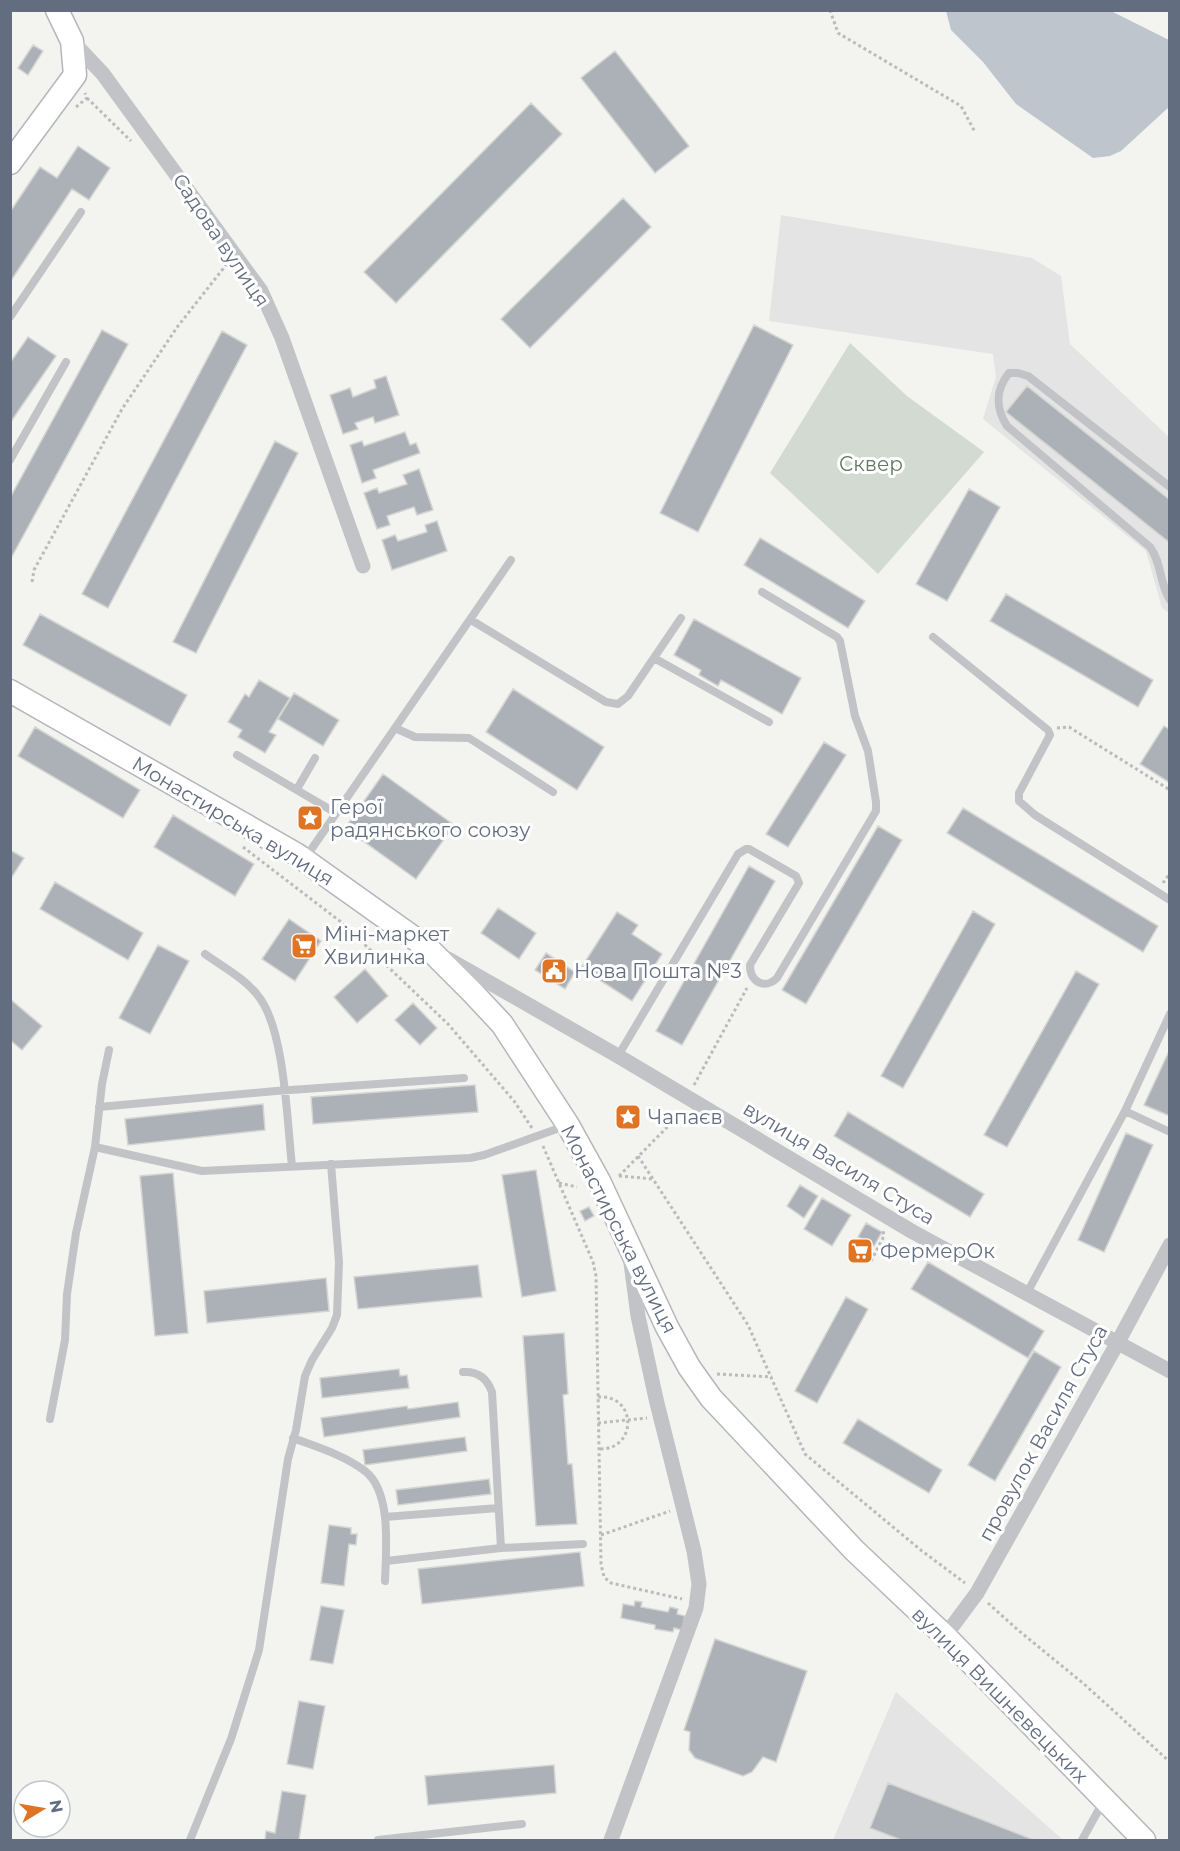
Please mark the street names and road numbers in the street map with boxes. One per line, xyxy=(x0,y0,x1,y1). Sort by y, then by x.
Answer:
street label: Садова вулиця xyxy=(168,169,274,311)
street label: Монастирська вулиця xyxy=(128,751,338,891)
street label: вулиця Василя Стуса xyxy=(739,1096,939,1230)
street label: Монастирська вулиця xyxy=(556,1121,682,1337)
street label: провулок Василя Стуса xyxy=(973,1321,1113,1545)
street label: вулиця Вишневецьких xyxy=(907,1602,1093,1788)

